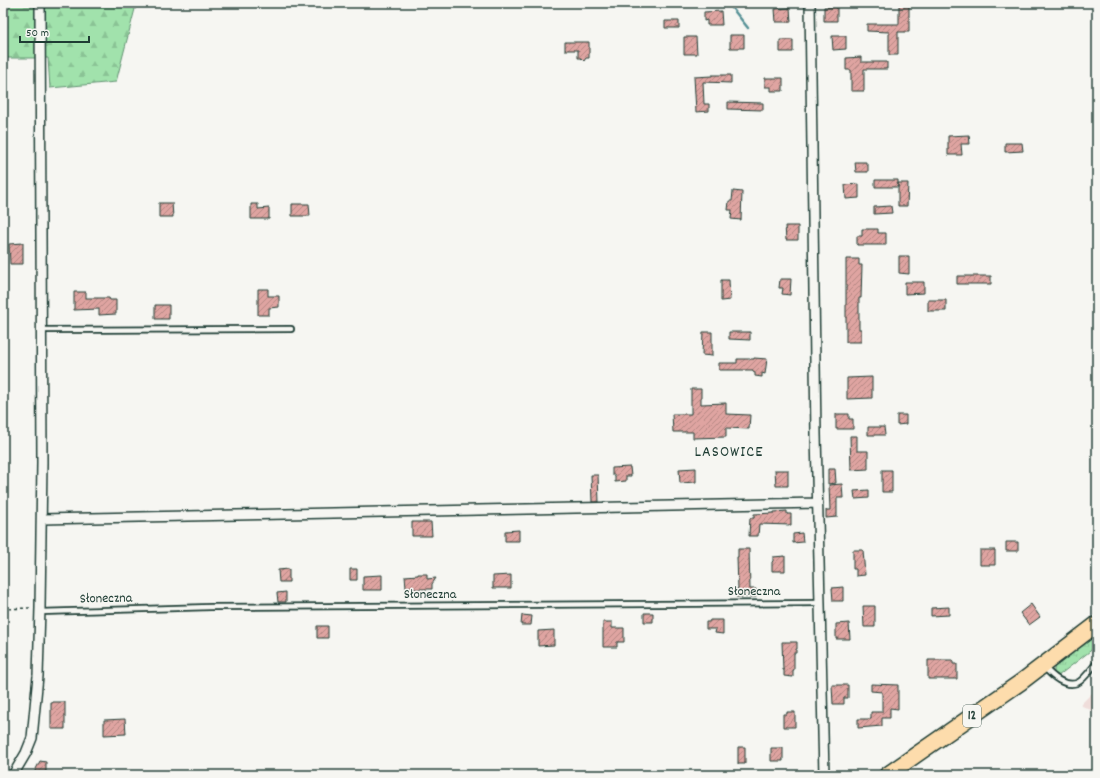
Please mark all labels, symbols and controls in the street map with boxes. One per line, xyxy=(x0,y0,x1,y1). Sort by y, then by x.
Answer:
scale bar xyxy=(20,18,89,44)
text: 50 m xyxy=(26,25,49,42)
district label: LASOWICE xyxy=(695,441,763,464)
street label: Słoneczna xyxy=(728,582,781,602)
street label: Słoneczna xyxy=(404,585,457,605)
street label: Słoneczna xyxy=(80,589,133,609)
road number: 12 xyxy=(963,705,981,727)

